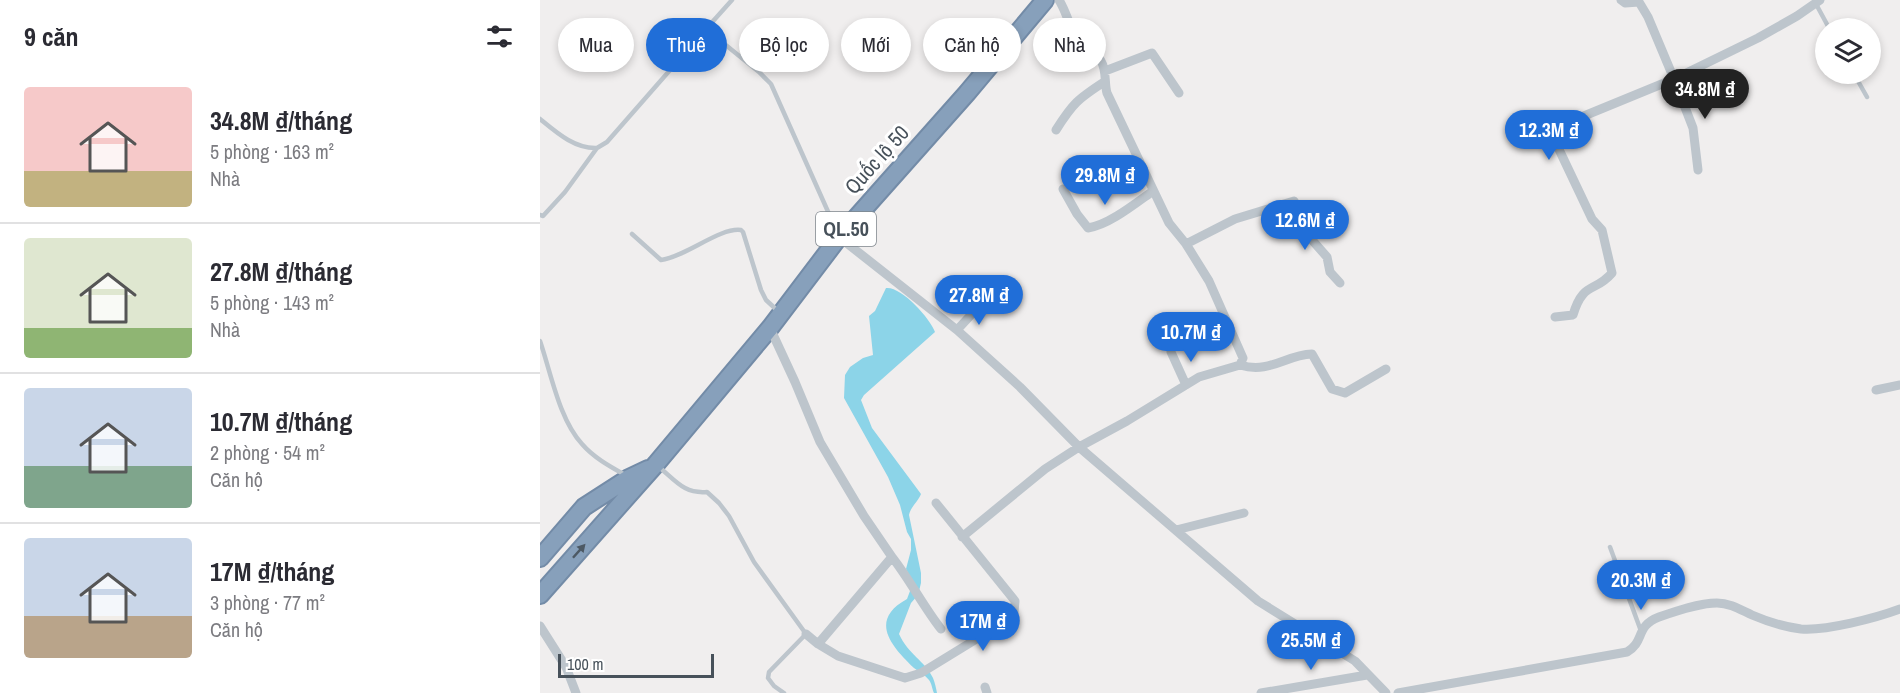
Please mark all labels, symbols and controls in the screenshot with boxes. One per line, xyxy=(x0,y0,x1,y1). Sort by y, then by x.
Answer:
chip: Mua xyxy=(558,18,634,72)
chip: Thuê xyxy=(646,18,727,72)
chip: Bộ lọc xyxy=(739,18,829,72)
chip: Mới xyxy=(841,18,911,72)
chip: Căn hộ xyxy=(923,18,1021,72)
chip: Nhà xyxy=(1033,18,1106,72)
map controls xyxy=(1815,18,1881,84)
button: layers xyxy=(1815,18,1881,84)
text: 9 căn xyxy=(24,19,79,54)
icon: filters xyxy=(483,20,516,53)
pin: 34.8M ₫ xyxy=(1650,69,1760,120)
text: 34.8M ₫ xyxy=(1675,75,1735,102)
text: 34.8M ₫/tháng xyxy=(210,103,352,138)
pin: 12.3M ₫ xyxy=(1494,110,1604,161)
icon: home xyxy=(72,111,144,183)
text: 12.3M ₫ xyxy=(1519,116,1579,143)
street label: Quốc lộ 50 xyxy=(838,119,915,200)
text: 5 phòng · 163 m² xyxy=(210,138,334,165)
pin: 29.8M ₫ xyxy=(1050,155,1160,206)
text: 29.8M ₫ xyxy=(1075,161,1135,188)
text: Nhà xyxy=(210,165,240,192)
pin: 12.6M ₫ xyxy=(1250,200,1360,251)
text: 12.6M ₫ xyxy=(1275,206,1335,233)
road number: QL.50 xyxy=(816,212,876,246)
text: 27.8M ₫/tháng xyxy=(210,254,352,289)
icon: home xyxy=(72,262,144,334)
pin: 27.8M ₫ xyxy=(924,275,1034,326)
text: 27.8M ₫ xyxy=(949,281,1009,308)
text: 5 phòng · 143 m² xyxy=(210,289,334,316)
pin: 10.7M ₫ xyxy=(1136,312,1246,363)
text: Nhà xyxy=(210,316,240,343)
text: 10.7M ₫ xyxy=(1161,318,1221,345)
text: 10.7M ₫/tháng xyxy=(210,404,352,439)
icon: home xyxy=(72,412,144,484)
text: 2 phòng · 54 m² xyxy=(210,439,325,466)
text: Căn hộ xyxy=(210,466,263,493)
one-way arrow xyxy=(572,544,586,559)
text: 17M ₫/tháng xyxy=(210,554,334,589)
pin: 20.3M ₫ xyxy=(1586,560,1696,611)
icon: home xyxy=(72,562,144,634)
text: 20.3M ₫ xyxy=(1611,566,1671,593)
text: 3 phòng · 77 m² xyxy=(210,589,325,616)
pin: 17M ₫ xyxy=(941,601,1025,652)
text: 17M ₫ xyxy=(960,607,1006,634)
text: Căn hộ xyxy=(210,616,263,643)
pin: 25.5M ₫ xyxy=(1256,620,1366,671)
text: 25.5M ₫ xyxy=(1281,626,1341,653)
scale bar xyxy=(558,651,714,678)
text: 100 m xyxy=(567,653,603,675)

